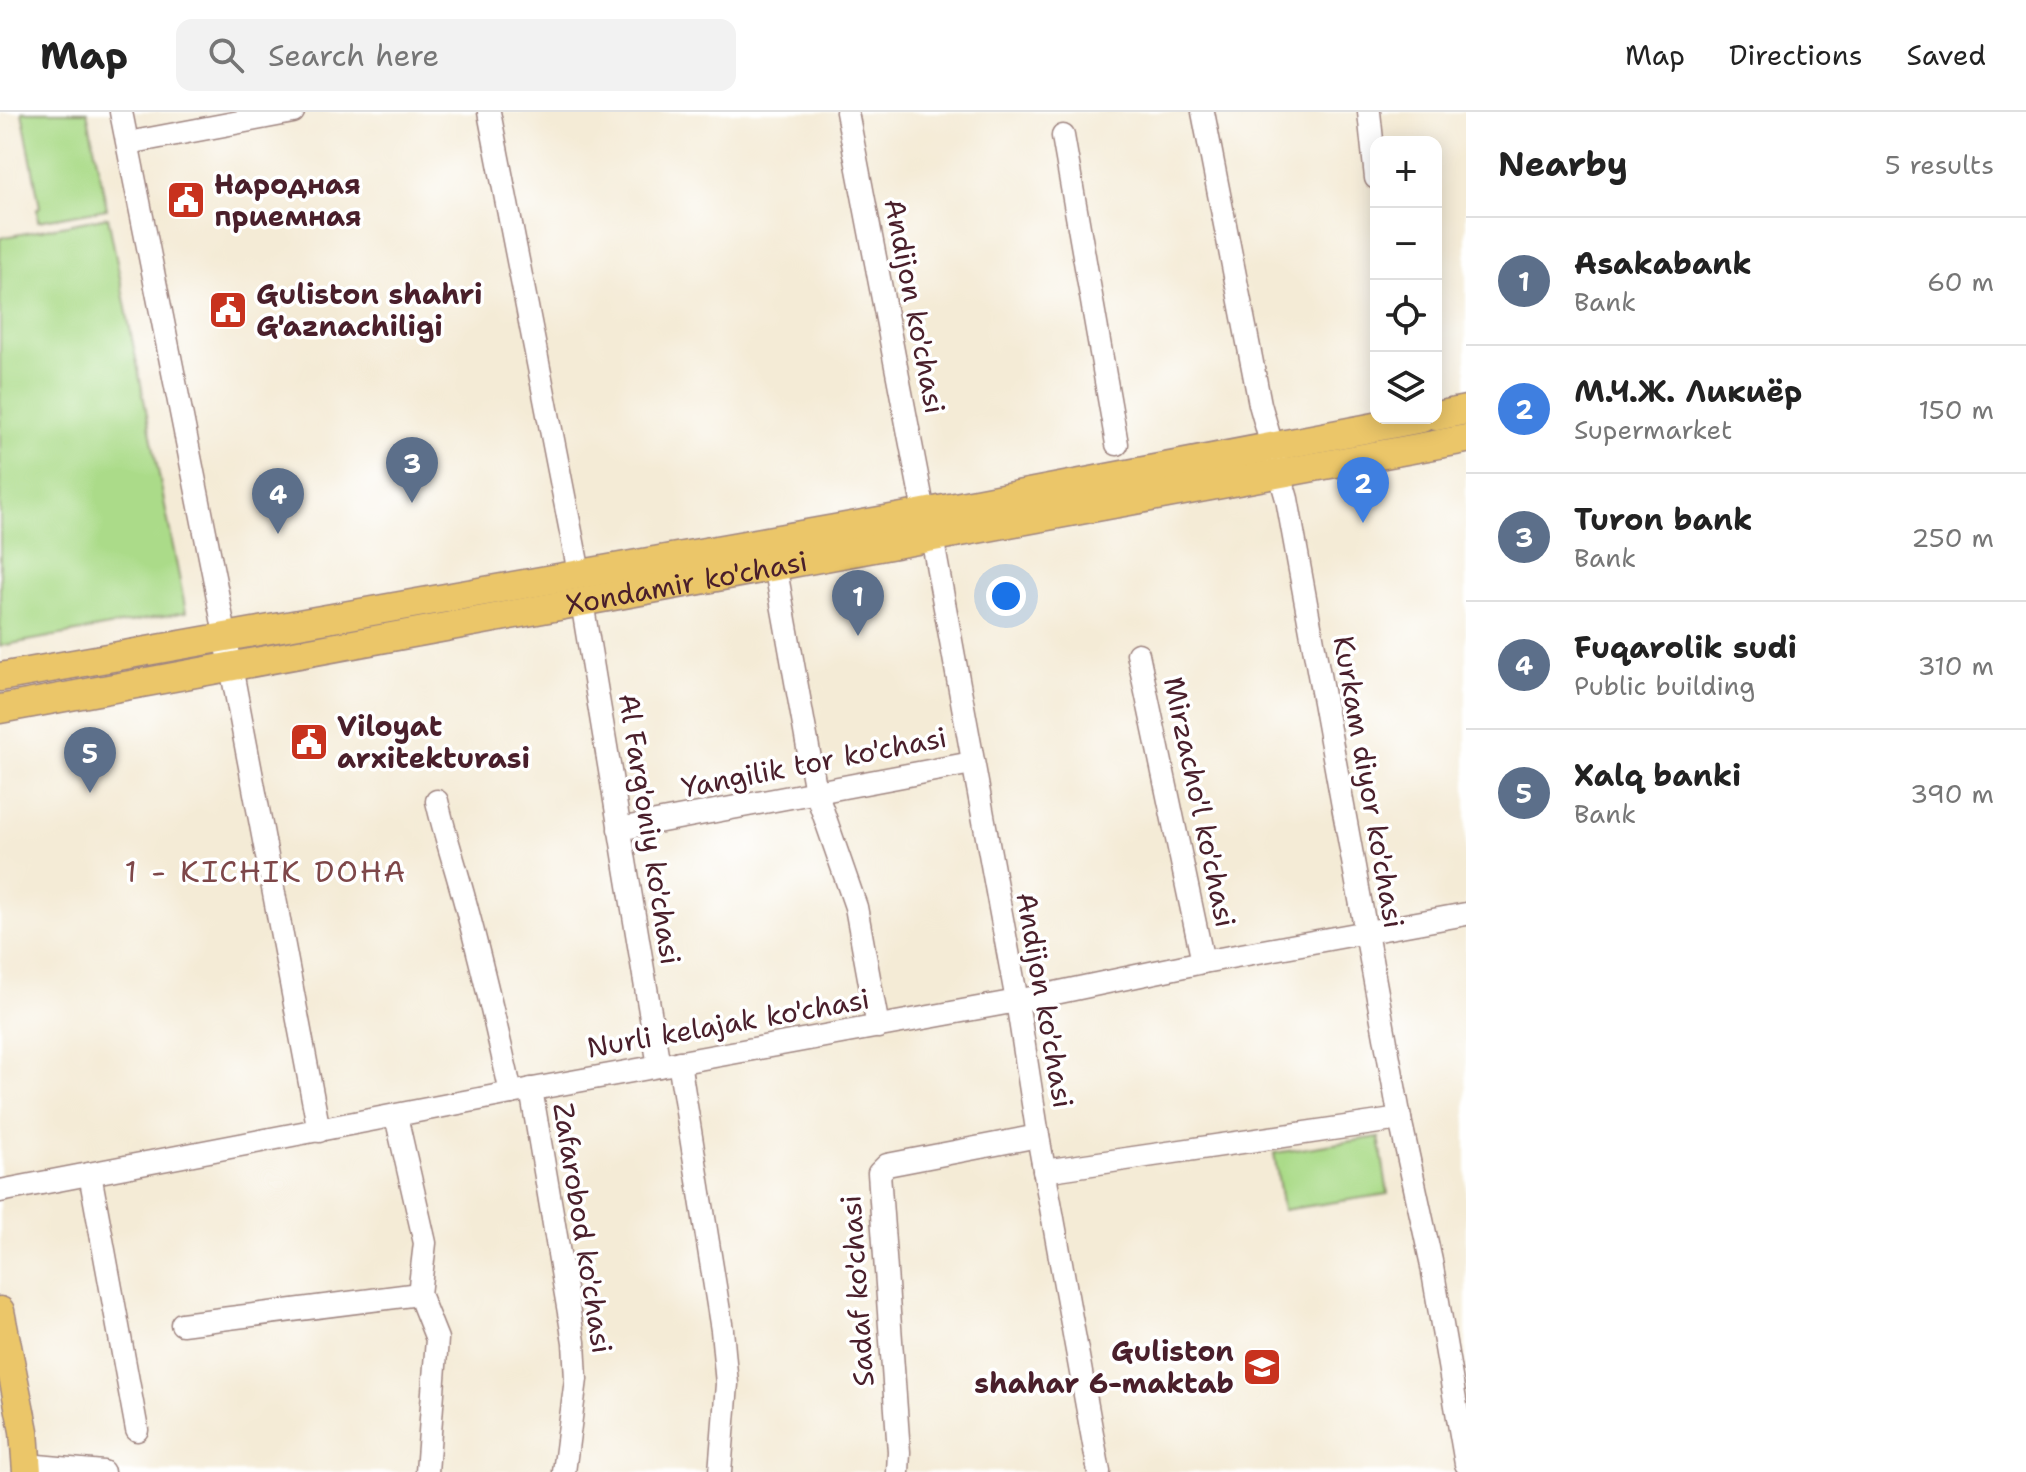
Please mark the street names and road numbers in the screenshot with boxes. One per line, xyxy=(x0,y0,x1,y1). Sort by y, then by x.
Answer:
street label: Andijon ko'chasi xyxy=(876,195,954,417)
street label: Xondamir ko'chasi xyxy=(562,542,810,623)
street label: Kurkam diyor ko'chasi xyxy=(1325,633,1413,931)
street label: Mirzacho'l ko'chasi xyxy=(1155,673,1245,931)
street label: Al Farg'oniy ko'chasi xyxy=(610,691,690,967)
street label: Yangilik tor ko'chasi xyxy=(678,718,950,806)
street label: Andijon ko'chasi xyxy=(1007,889,1083,1111)
street label: Nurli kelajak ko'chasi xyxy=(584,979,872,1067)
street label: Zafarobod ko'chasi xyxy=(544,1100,622,1356)
street label: Sadaf ko'chasi xyxy=(831,1194,883,1388)

